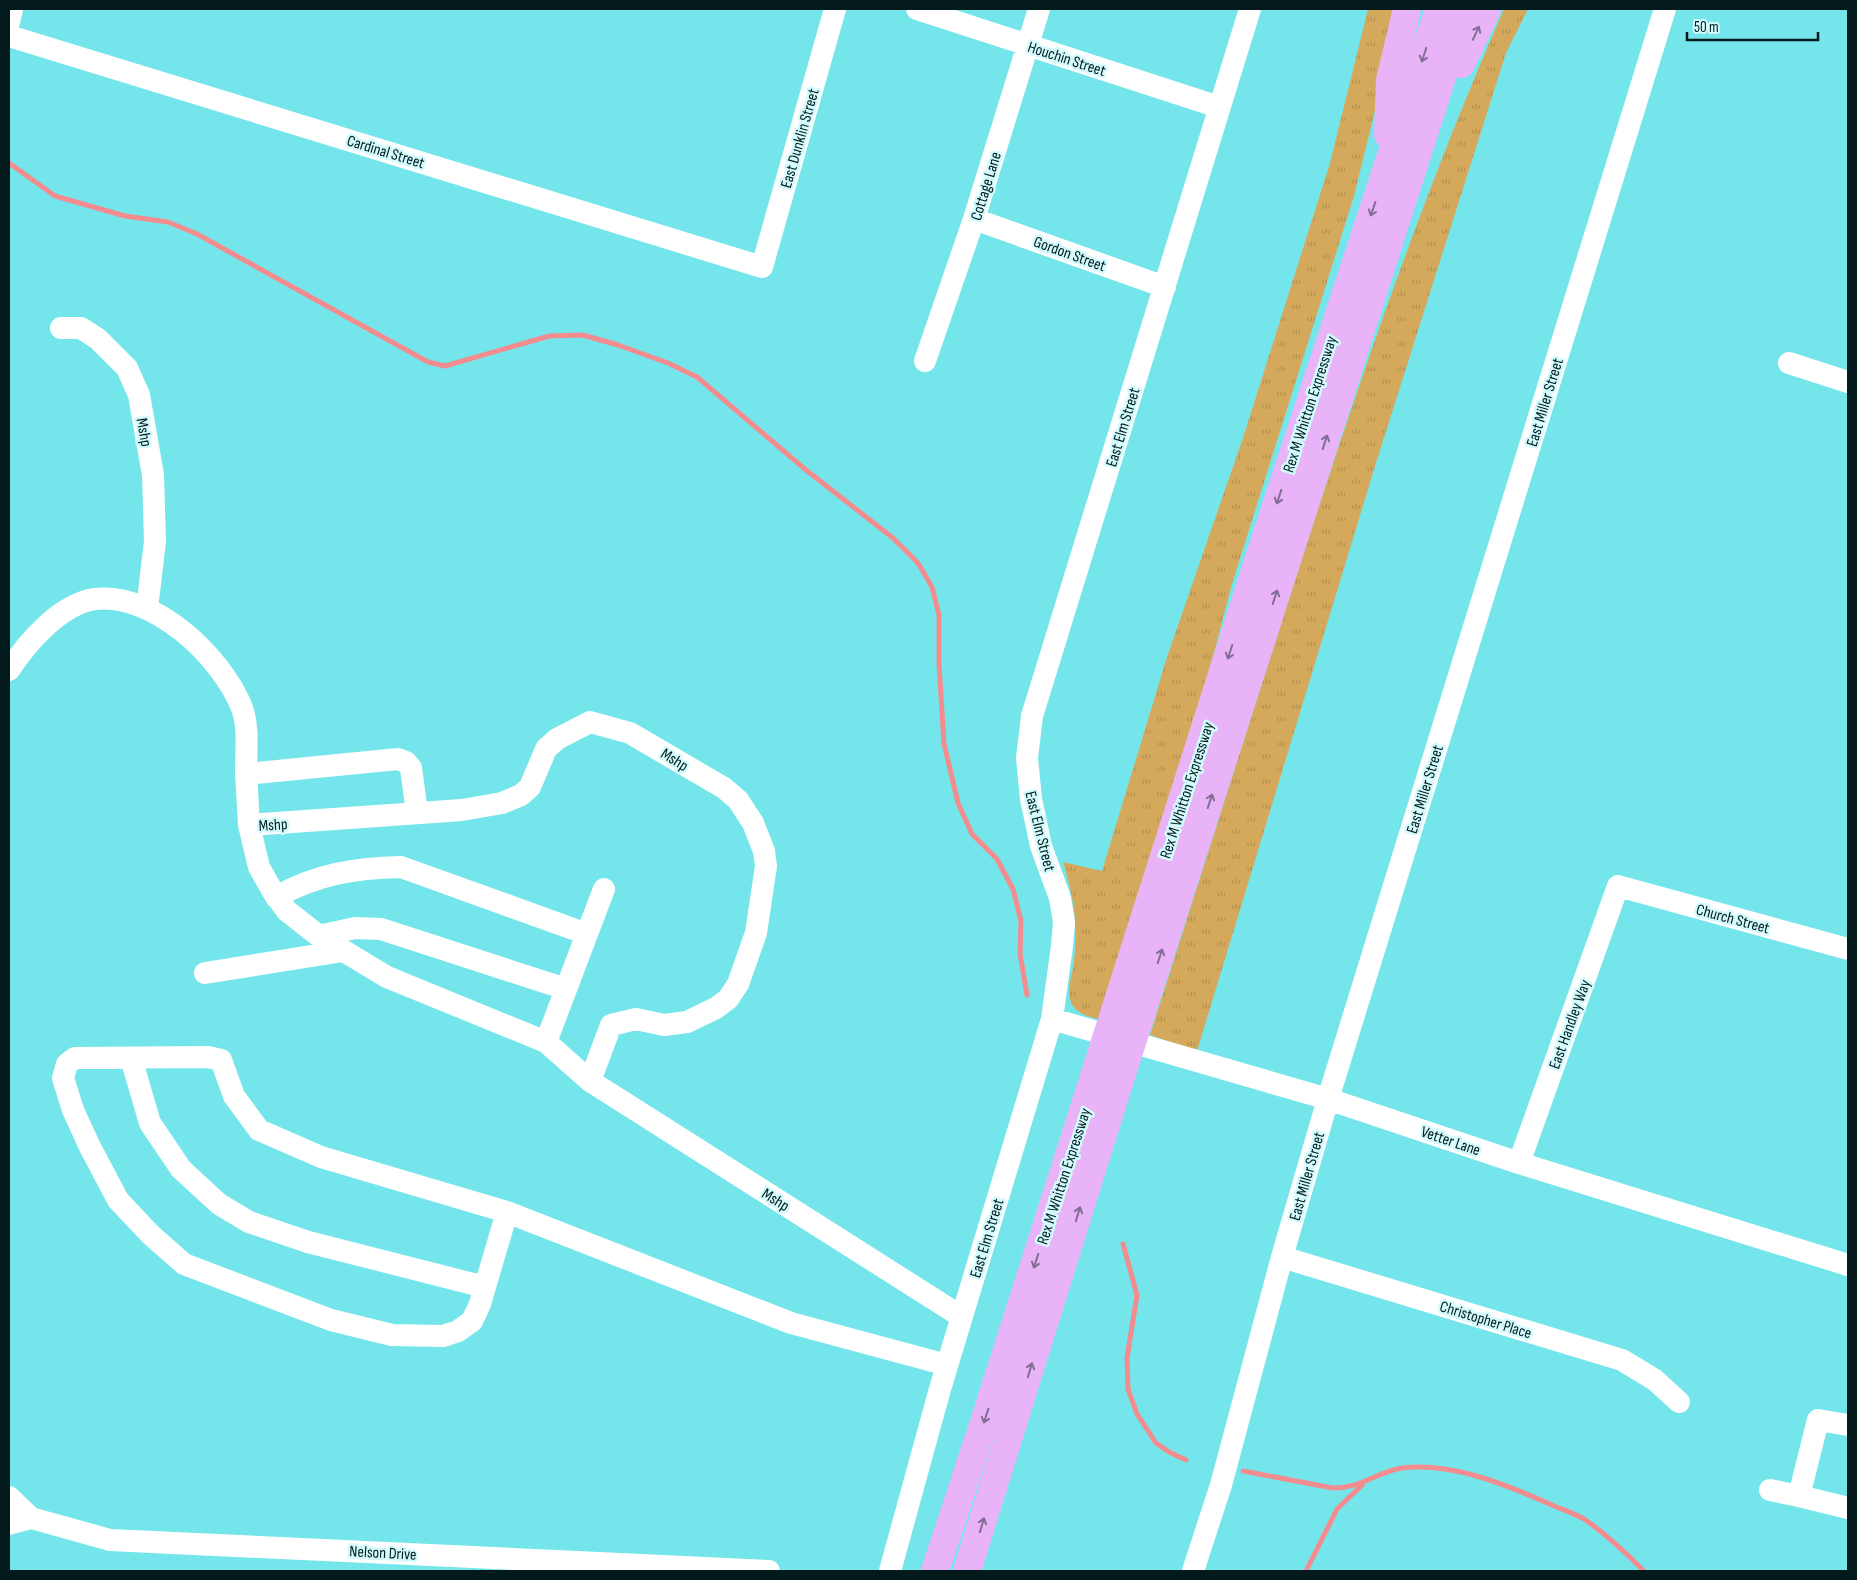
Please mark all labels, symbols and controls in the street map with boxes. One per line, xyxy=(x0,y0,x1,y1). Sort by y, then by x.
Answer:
scale bar xyxy=(1687,10,1818,42)
text: 50 m xyxy=(1694,18,1719,37)
one-way arrow xyxy=(1471,26,1481,41)
street label: Houchin Street xyxy=(1025,38,1108,81)
one-way arrow xyxy=(1419,47,1429,63)
street label: East Dunklin Street xyxy=(777,86,824,190)
street label: Cardinal Street xyxy=(345,132,427,173)
street label: Cottage Lane xyxy=(967,150,1006,223)
one-way arrow xyxy=(1367,201,1377,217)
street label: Gordon Street xyxy=(1031,233,1108,276)
street label: Rex M Whitton Expressway xyxy=(1279,334,1341,475)
street label: East Miller Street xyxy=(1523,356,1568,449)
street label: East Elm Street xyxy=(1102,385,1145,469)
street label: Mshp xyxy=(132,416,155,448)
one-way arrow xyxy=(1321,435,1330,450)
one-way arrow xyxy=(1274,488,1283,504)
one-way arrow xyxy=(1271,589,1281,605)
one-way arrow xyxy=(1224,643,1234,659)
street label: Rex M Whitton Expressway xyxy=(1156,720,1218,861)
street label: East Miller Street xyxy=(1403,743,1448,836)
street label: Mshp xyxy=(657,745,691,776)
street label: East Elm Street xyxy=(1020,789,1059,873)
one-way arrow xyxy=(1205,794,1215,810)
street label: Mshp xyxy=(258,815,288,836)
street label: Church Street xyxy=(1694,901,1771,938)
one-way arrow xyxy=(1156,949,1165,965)
street label: East Handley Way xyxy=(1545,977,1595,1072)
street label: Rex M Whitton Expressway xyxy=(1033,1106,1095,1247)
street label: Vetter Lane xyxy=(1418,1122,1483,1160)
street label: East Miller Street xyxy=(1286,1130,1329,1223)
street label: Mshp xyxy=(758,1185,792,1216)
street label: East Elm Street xyxy=(966,1196,1009,1280)
one-way arrow xyxy=(1074,1207,1084,1223)
one-way arrow xyxy=(1030,1253,1040,1269)
street label: Christopher Place xyxy=(1437,1297,1534,1343)
one-way arrow xyxy=(1026,1362,1036,1378)
one-way arrow xyxy=(981,1408,991,1424)
one-way arrow xyxy=(977,1517,987,1533)
street label: Nelson Drive xyxy=(349,1542,417,1565)

